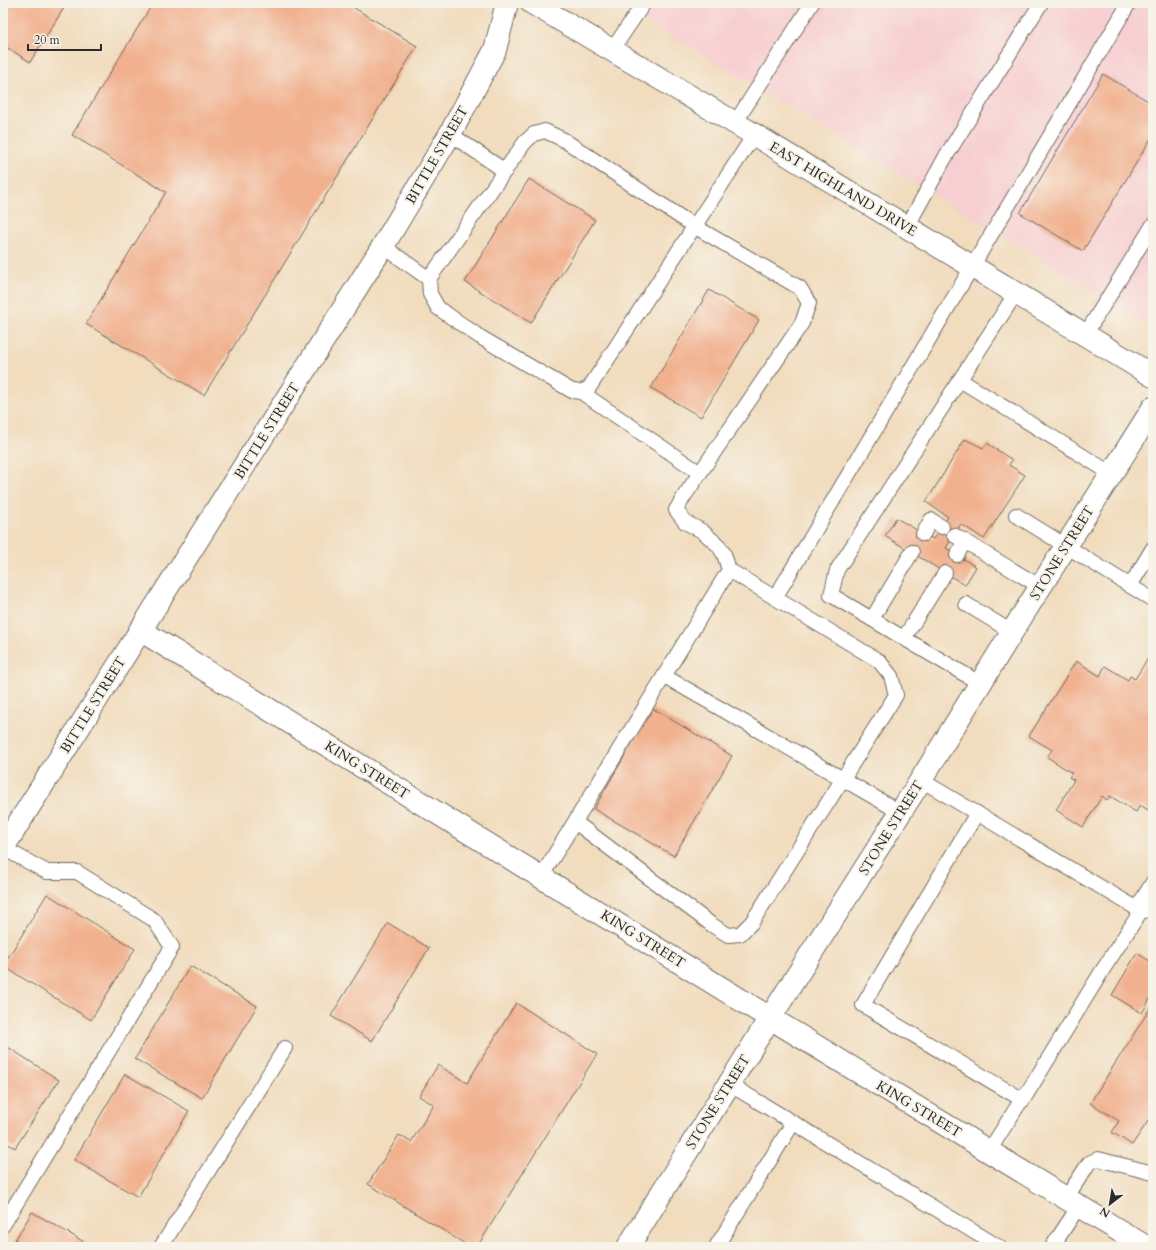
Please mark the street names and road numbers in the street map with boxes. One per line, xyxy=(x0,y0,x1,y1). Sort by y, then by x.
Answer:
street label: BITTLE STREET xyxy=(401,103,473,207)
street label: EAST HIGHLAND DRIVE xyxy=(766,137,921,241)
street label: BITTLE STREET xyxy=(230,379,304,483)
street label: STONE STREET xyxy=(1025,502,1099,604)
street label: BITTLE STREET xyxy=(56,653,130,757)
street label: KING STREET xyxy=(321,736,413,804)
street label: STONE STREET xyxy=(854,777,928,879)
street label: KING STREET xyxy=(597,905,689,973)
street label: STONE STREET xyxy=(681,1051,755,1153)
street label: KING STREET xyxy=(873,1076,965,1142)

